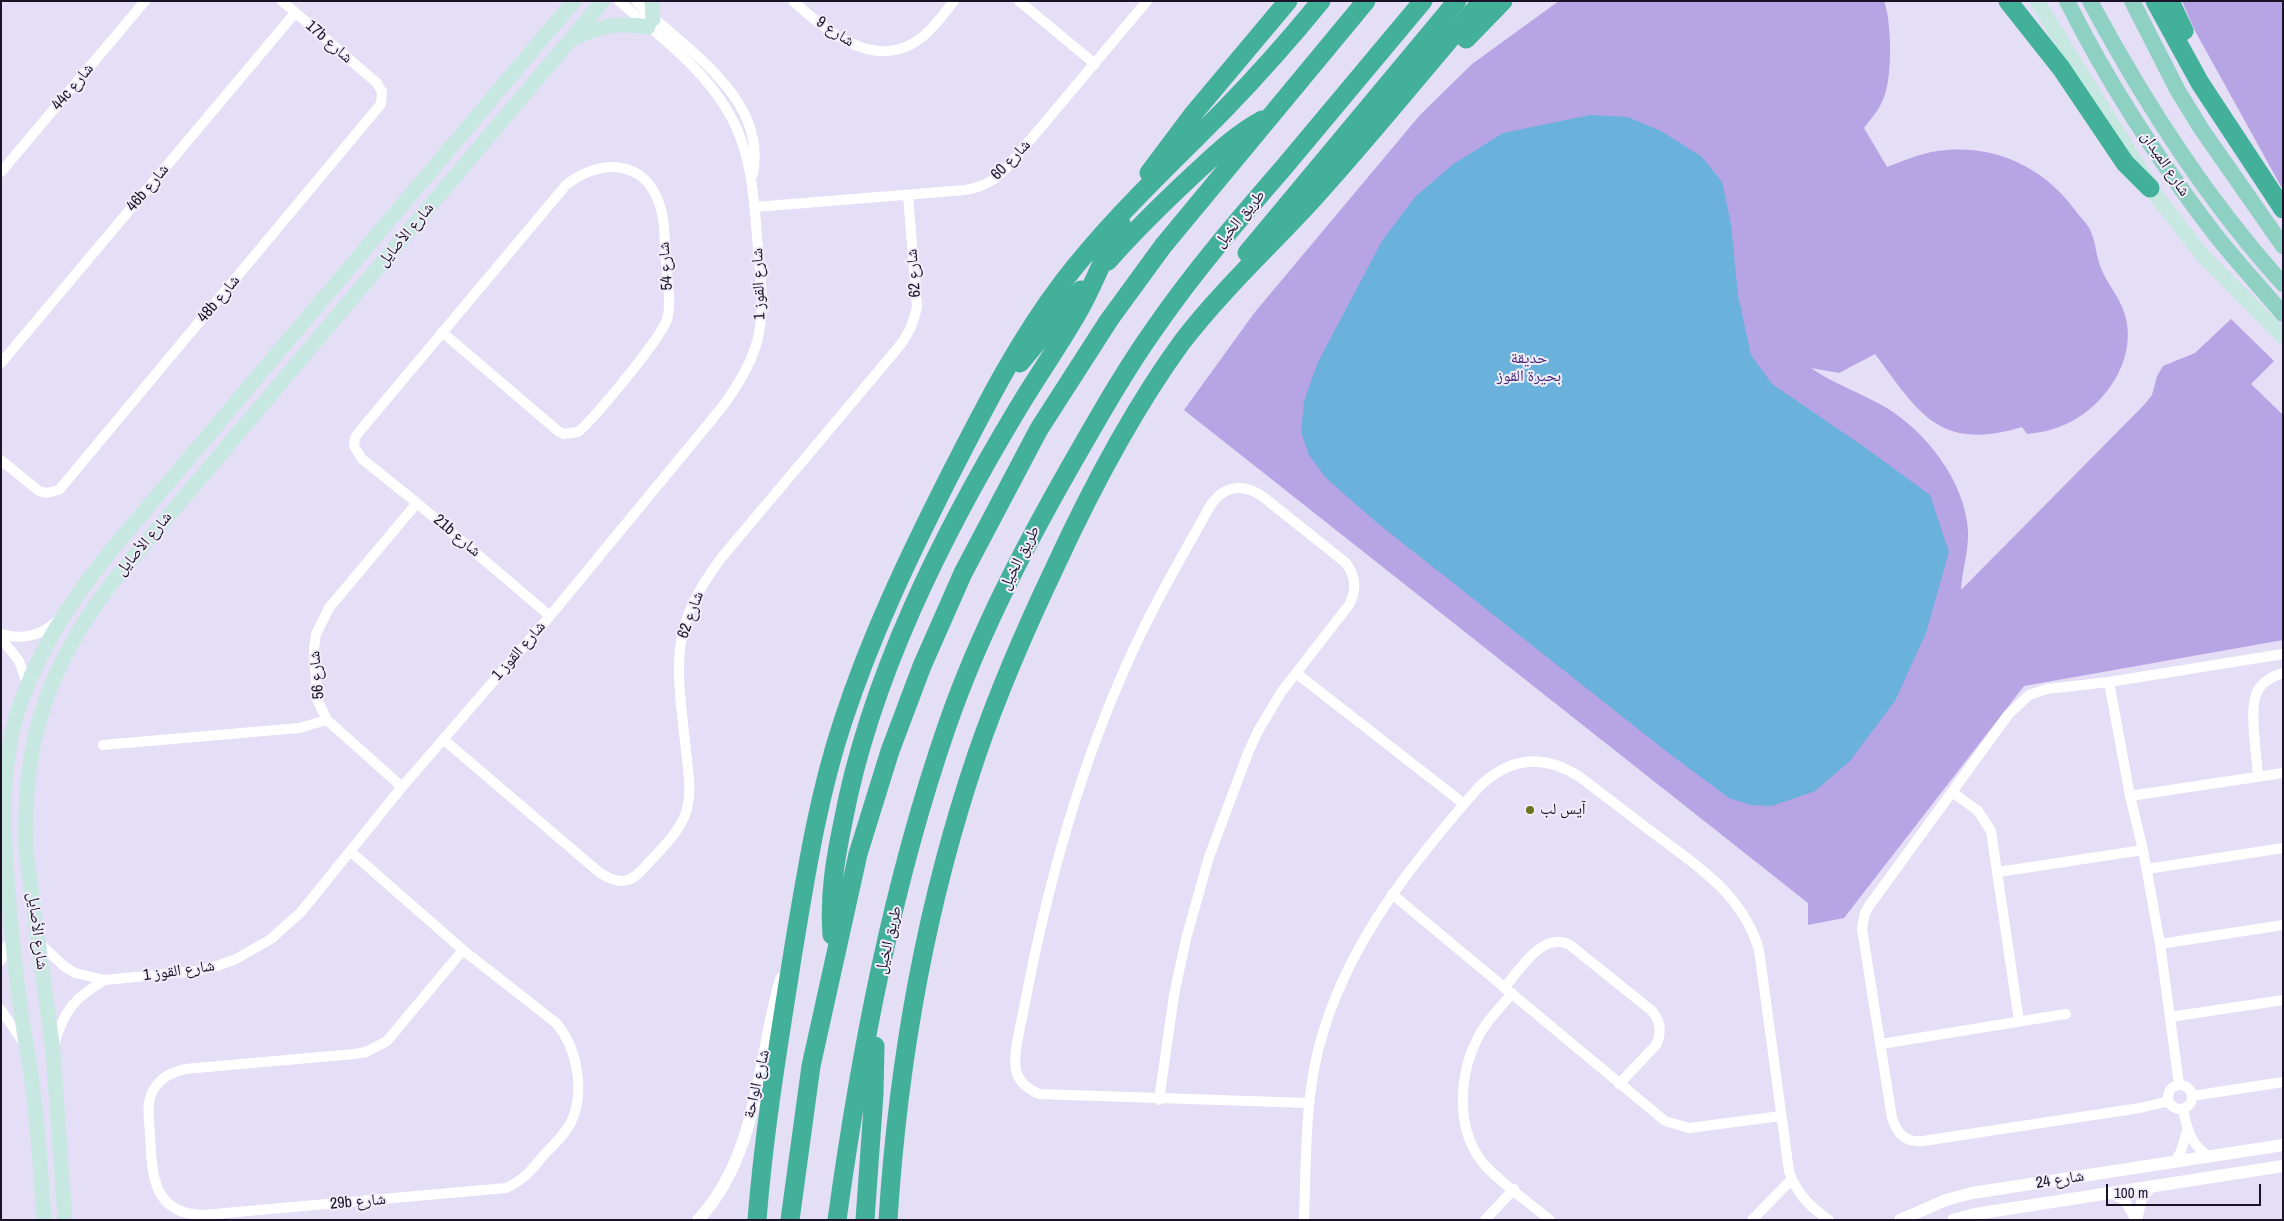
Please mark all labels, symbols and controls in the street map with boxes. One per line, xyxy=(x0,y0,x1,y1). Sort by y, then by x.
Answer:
street label: شارع 9 xyxy=(812,13,858,51)
street label: 17b شارع xyxy=(302,16,356,68)
street label: 44c شارع xyxy=(48,60,98,114)
street label: شارع الميدان xyxy=(2136,128,2194,200)
street label: شارع 60 xyxy=(987,136,1035,184)
street label: 46b شارع xyxy=(123,160,173,216)
street label: طريق الخيل xyxy=(1210,186,1270,252)
street label: شارع الأصايل xyxy=(374,199,438,271)
street label: شارع 54 xyxy=(655,241,677,291)
street label: شارع القوز 1 xyxy=(748,248,770,320)
street label: شارع 62 xyxy=(903,248,925,298)
street label: 48b شارع xyxy=(194,271,244,327)
park label: حديقة بحيرة القوز xyxy=(1497,349,1561,387)
street label: شارع الأصايل xyxy=(112,508,176,580)
street label: 21b شارع xyxy=(429,511,485,561)
street label: طريق الخيل xyxy=(996,523,1044,593)
street label: شارع 62 xyxy=(674,589,708,641)
street label: شارع القوز 1 xyxy=(488,618,550,684)
street label: شارع 56 xyxy=(305,650,329,700)
place label: آيس لب xyxy=(1540,800,1586,820)
marker: آيس لب xyxy=(1524,804,1536,816)
street label: شارع الأصايل xyxy=(23,891,51,971)
street label: طريق الخيل xyxy=(872,904,906,976)
street label: شارع القوز 1 xyxy=(142,956,216,986)
street label: شارع الواحة xyxy=(740,1048,774,1120)
street label: شارع 24 xyxy=(2034,1167,2086,1193)
scale bar xyxy=(2109,1174,2264,1206)
text: 100 m xyxy=(2114,1182,2148,1203)
street label: 29b شارع xyxy=(329,1190,387,1214)

